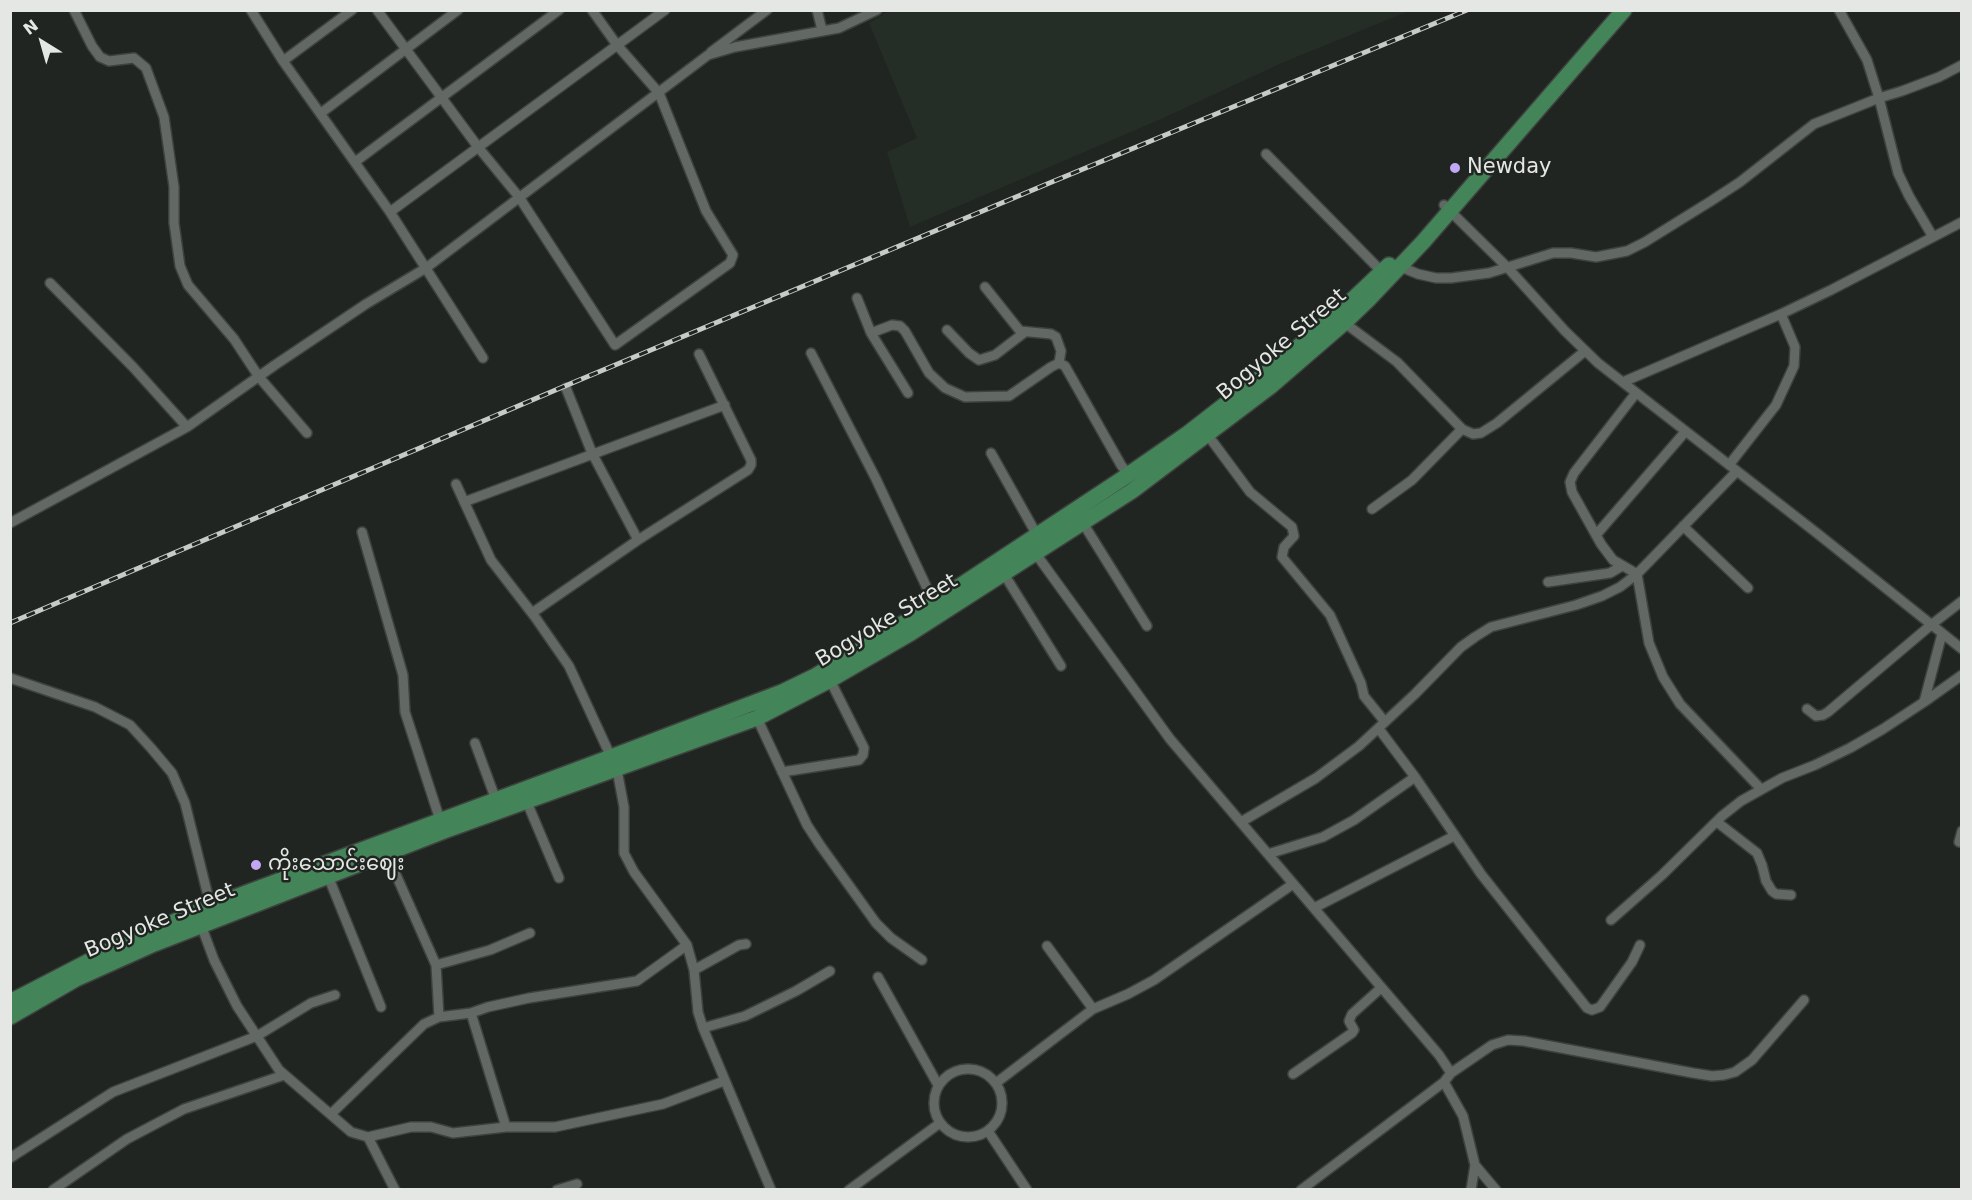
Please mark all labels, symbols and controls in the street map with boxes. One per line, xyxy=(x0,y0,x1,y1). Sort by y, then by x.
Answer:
north arrow xyxy=(12,12,72,72)
text: N xyxy=(20,16,42,39)
place label: Newday xyxy=(1467,155,1551,181)
marker: Newday xyxy=(1448,161,1462,175)
street label: Bogyoke Street xyxy=(1212,284,1352,406)
street label: Bogyoke Street xyxy=(812,569,962,673)
place label: ကိုးသောင်းဈေး xyxy=(268,852,404,878)
marker: ကိုးသောင်းဈေး xyxy=(249,858,263,872)
street label: Bogyoke Street xyxy=(81,878,239,964)

